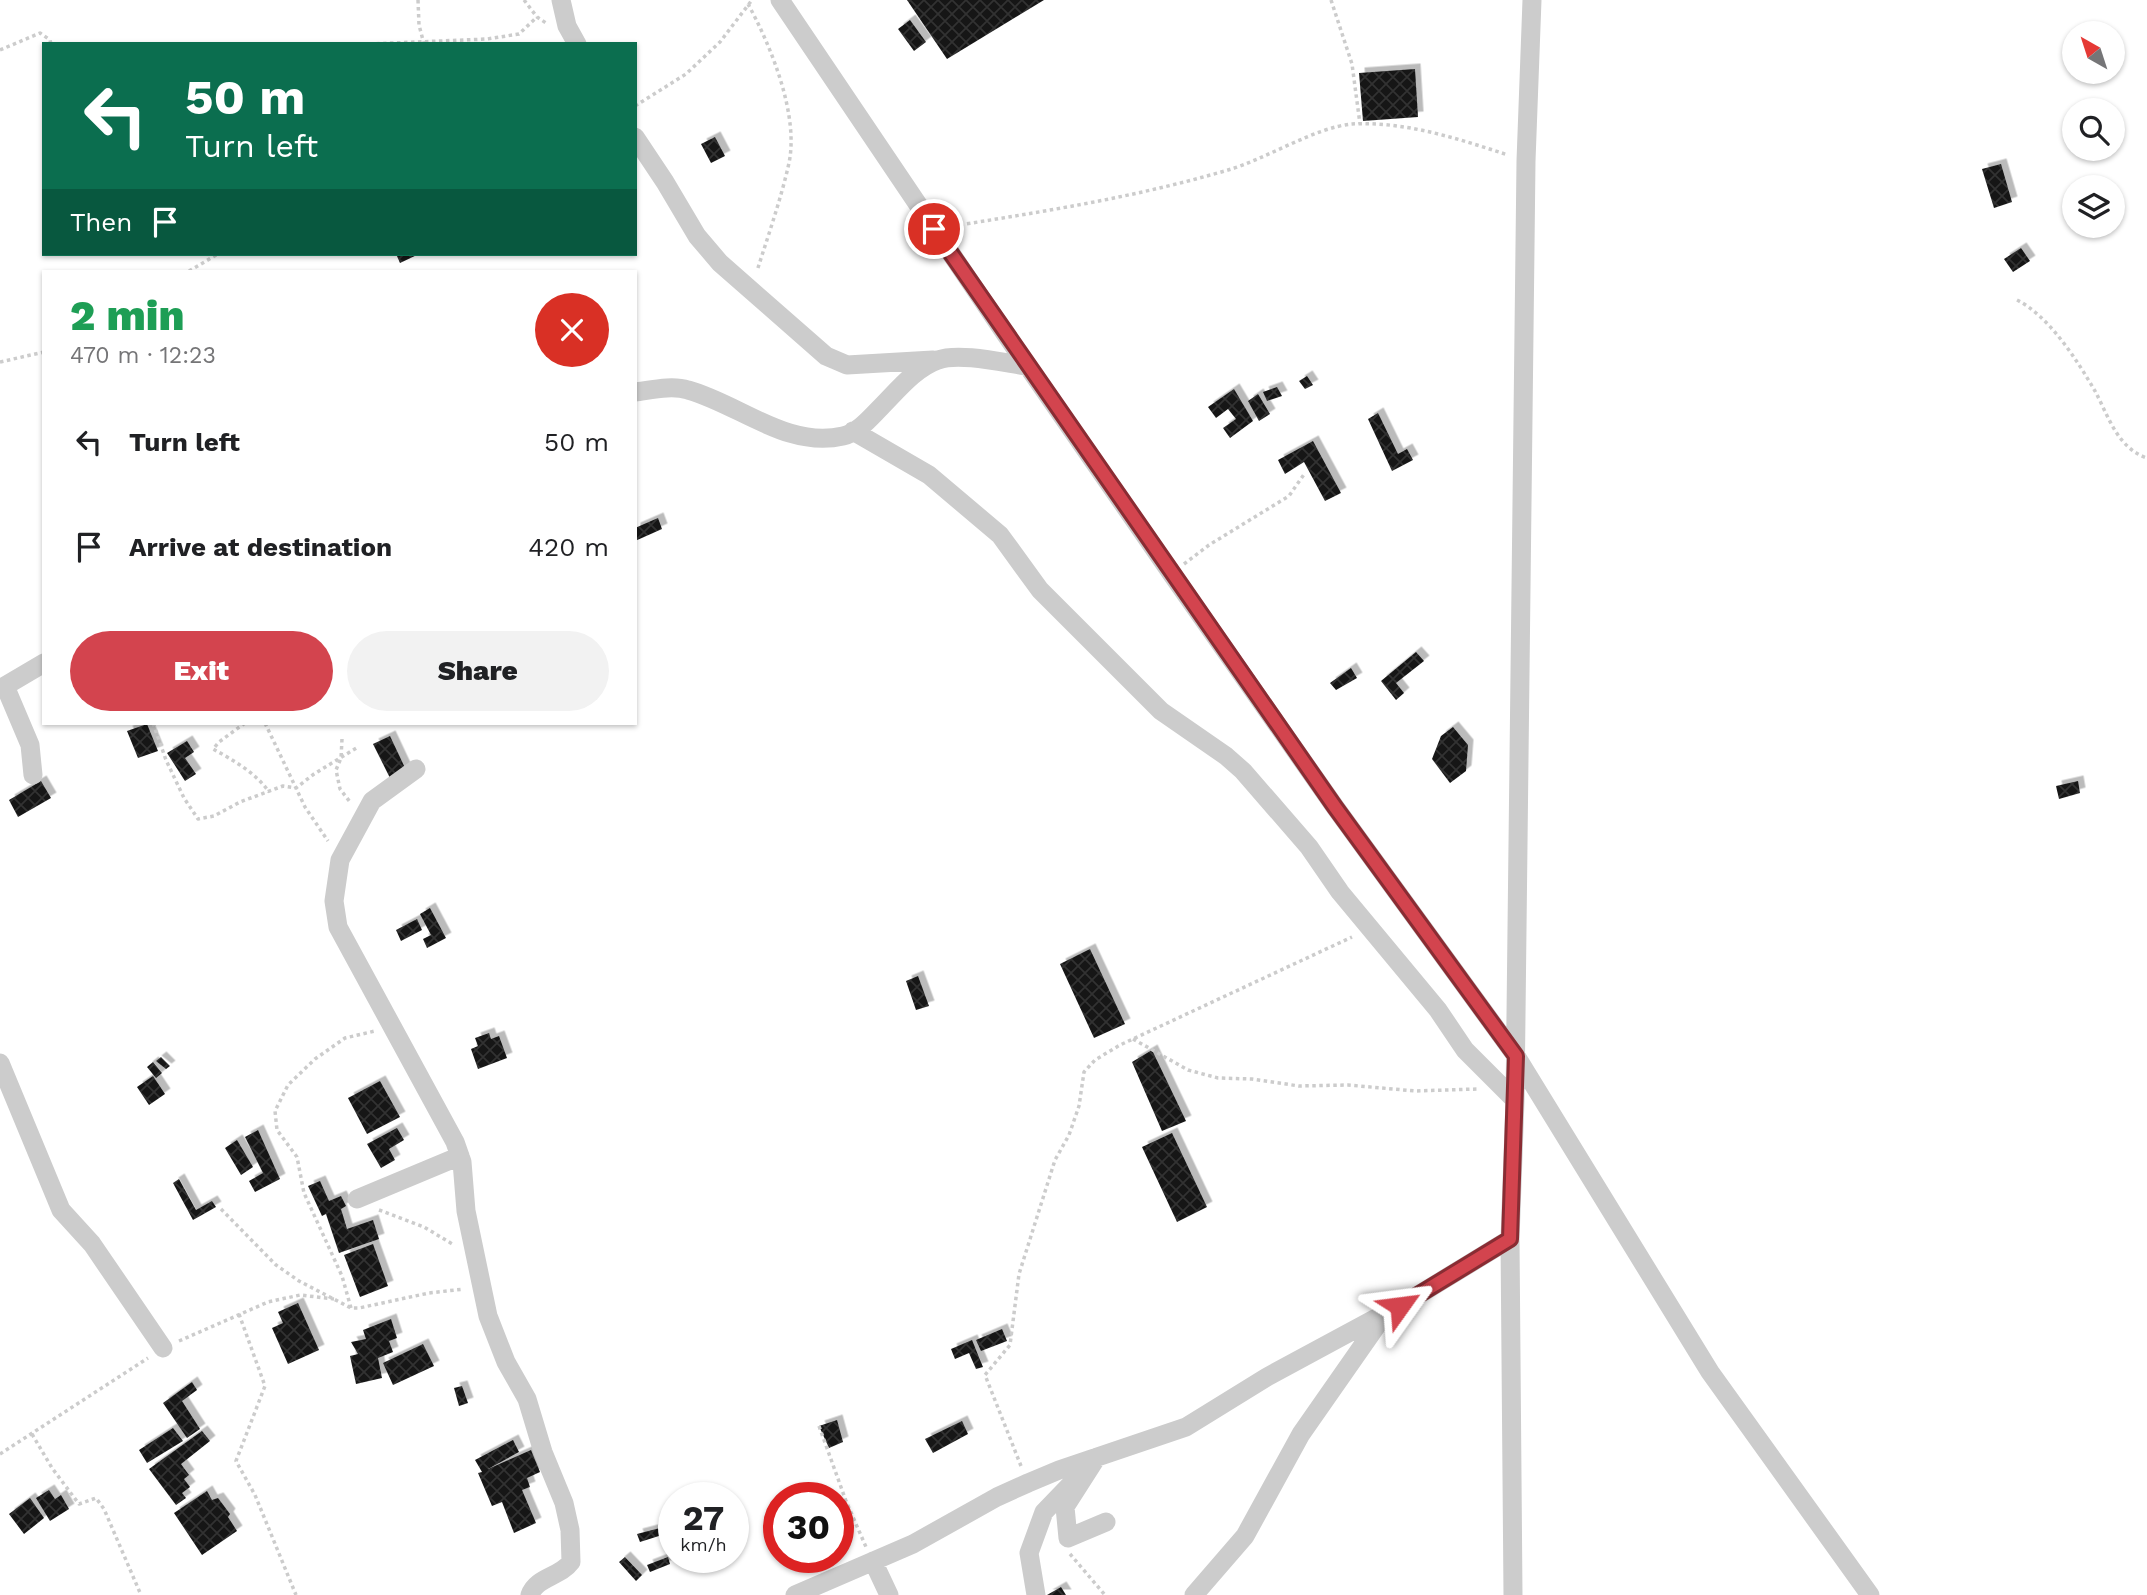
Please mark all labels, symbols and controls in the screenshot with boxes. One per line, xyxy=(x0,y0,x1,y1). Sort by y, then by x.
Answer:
north arrow xyxy=(2062,21,2124,84)
map controls xyxy=(2062,21,2125,238)
text: 50 m xyxy=(185,68,305,126)
icon: left xyxy=(70,70,161,161)
button: search xyxy=(2062,98,2125,161)
text: Turn left xyxy=(185,127,318,165)
button: layers xyxy=(2062,175,2125,238)
pin xyxy=(904,199,964,259)
icon: arrive xyxy=(146,203,184,241)
text: Then xyxy=(70,207,132,237)
icon: arrive xyxy=(915,210,953,248)
text: 2 min xyxy=(70,291,184,340)
button: close xyxy=(535,293,609,367)
text: 470 m · 12:23 xyxy=(70,342,216,369)
icon: left xyxy=(70,423,108,461)
text: Turn left xyxy=(129,427,240,457)
text: 50 m xyxy=(544,427,609,457)
icon: arrive xyxy=(70,528,108,566)
text: Arrive at destination xyxy=(129,532,392,562)
text: 420 m xyxy=(528,532,609,562)
button: Exit xyxy=(70,631,333,711)
button: Share xyxy=(347,631,609,711)
position arrow xyxy=(1363,1269,1437,1343)
speed limit sign: 30 xyxy=(763,1482,854,1573)
text: 27 xyxy=(683,1497,724,1539)
text: km/h xyxy=(680,1534,727,1555)

